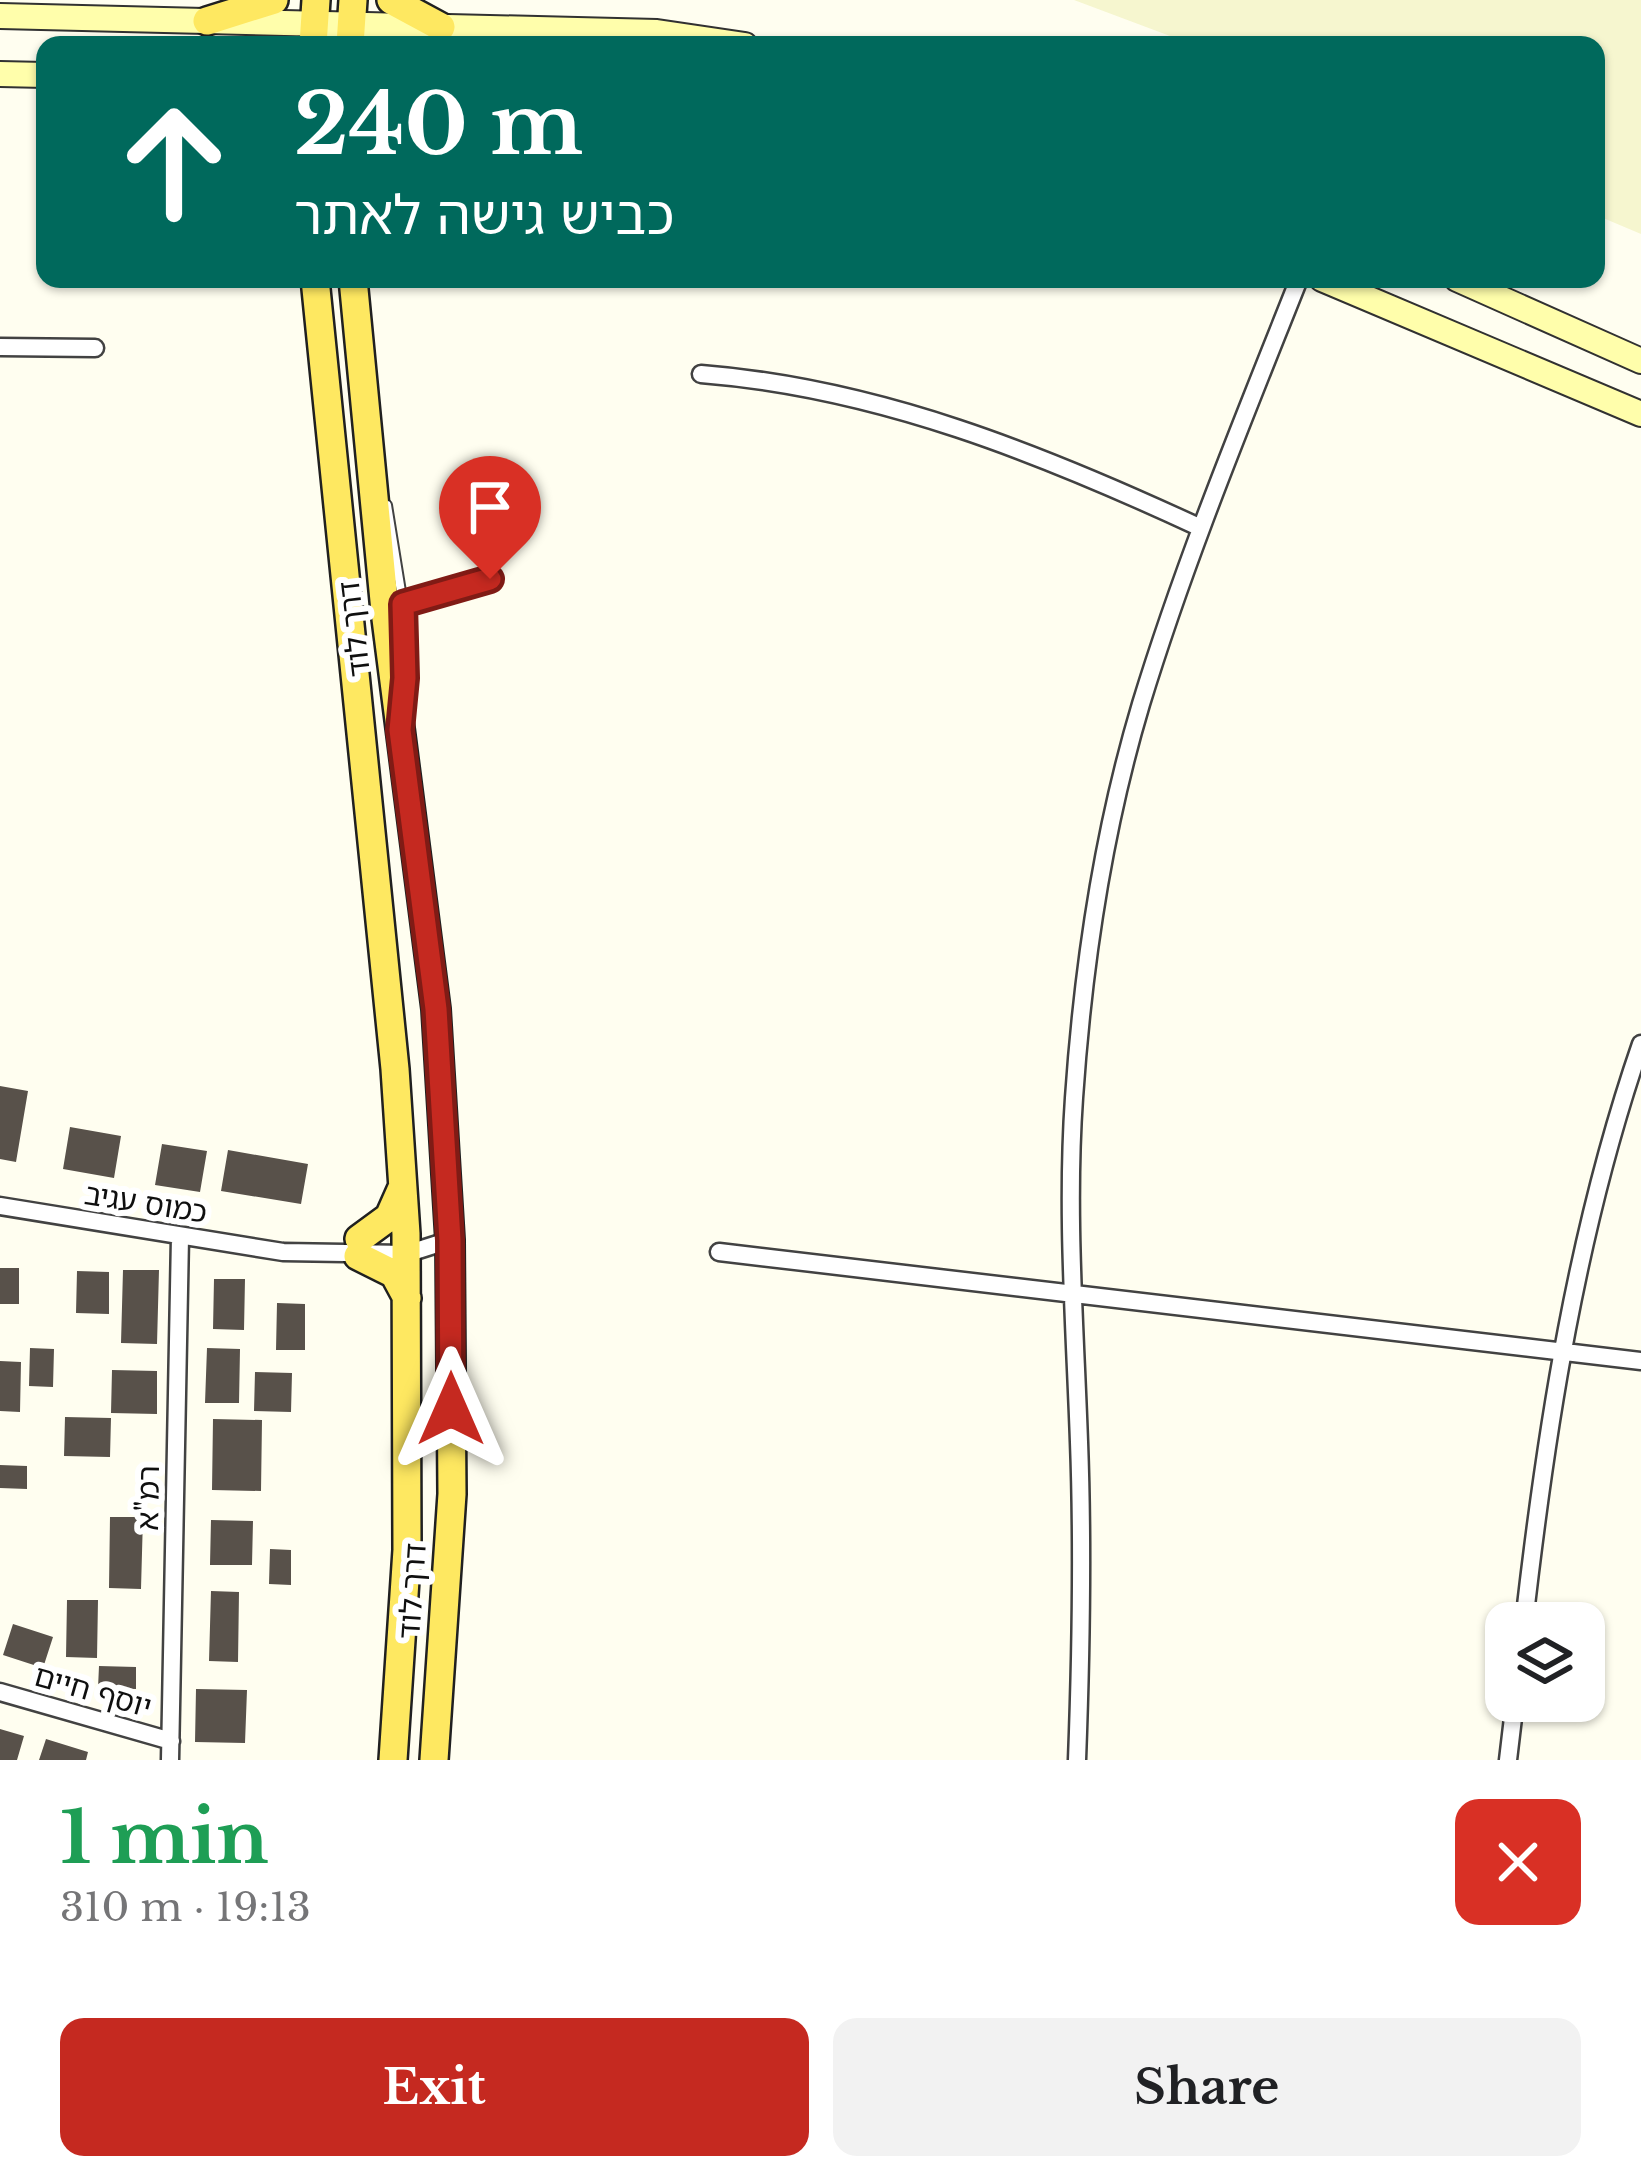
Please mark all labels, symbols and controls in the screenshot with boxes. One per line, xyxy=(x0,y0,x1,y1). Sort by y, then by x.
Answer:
text: 240 m xyxy=(294,73,583,177)
icon: ahead xyxy=(96,84,252,240)
text: כביש גישה לאתר xyxy=(294,182,674,249)
pin xyxy=(439,456,541,579)
icon: arrive xyxy=(457,474,523,540)
street label: דרך לוד xyxy=(330,579,378,679)
street label: כמוס עגיב xyxy=(82,1175,210,1231)
position arrow xyxy=(388,1346,514,1472)
street label: רמ"א xyxy=(129,1465,167,1531)
street label: דרך לוד xyxy=(390,1542,434,1640)
map controls xyxy=(1485,1602,1605,1722)
button: layers xyxy=(1485,1602,1605,1722)
street label: יוסף חיים xyxy=(30,1657,156,1725)
text: 1 min xyxy=(60,1793,269,1882)
button: close xyxy=(1455,1799,1581,1925)
text: 310 m · 19:13 xyxy=(60,1883,311,1932)
button: Exit xyxy=(60,2018,809,2156)
button: Share xyxy=(833,2018,1581,2156)

